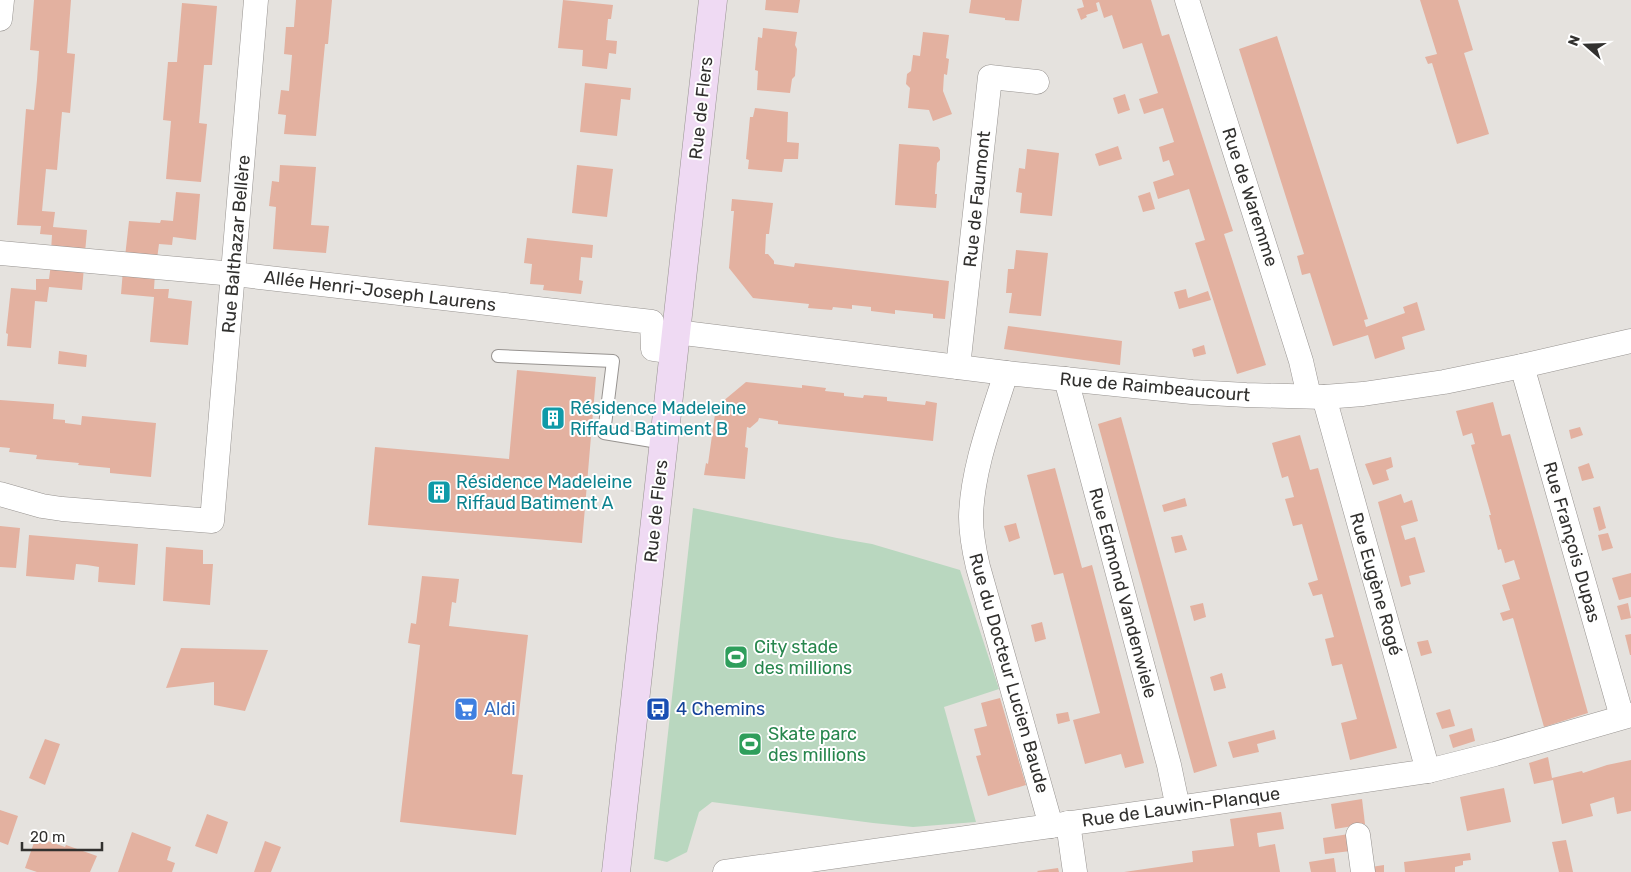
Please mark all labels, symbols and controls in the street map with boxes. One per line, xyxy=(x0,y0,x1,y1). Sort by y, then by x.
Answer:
north arrow xyxy=(1561,20,1611,70)
text: N xyxy=(1565,33,1584,48)
street label: Rue de Flers xyxy=(685,55,717,161)
street label: Rue de Waremme xyxy=(1217,125,1283,269)
street label: Rue de Faumont xyxy=(959,130,995,268)
street label: Rue Balthazar Bellère xyxy=(217,154,255,334)
street label: Allée Henri-Joseph Laurens xyxy=(263,266,497,316)
street label: Rue de Raimbeaucourt xyxy=(1059,368,1251,406)
place label: Résidence Madeleine Riffaud Batiment B xyxy=(570,397,746,440)
building icon: Résidence Madeleine Riffaud Batiment B xyxy=(540,405,566,431)
street label: Rue de Flers xyxy=(640,458,672,564)
street label: Rue François Dupas xyxy=(1539,459,1605,625)
place label: Résidence Madeleine Riffaud Batiment A xyxy=(456,471,632,514)
building icon: Résidence Madeleine Riffaud Batiment A xyxy=(426,479,452,505)
street label: Rue Edmond Vandenwiele xyxy=(1084,485,1162,701)
street label: Rue Eugène Rogé xyxy=(1345,510,1407,658)
street label: Rue du Docteur Lucien Baude xyxy=(964,551,1054,795)
place label: City stade des millions xyxy=(754,636,852,679)
sports icon: City stade des millions xyxy=(723,644,749,670)
supermarket icon: Aldi xyxy=(453,696,479,722)
bus stop icon: 4 Chemins xyxy=(645,696,671,722)
place label: Aldi xyxy=(484,698,516,720)
place label: 4 Chemins xyxy=(676,698,765,720)
place label: Skate parc des millions xyxy=(768,723,866,766)
sports icon: Skate parc des millions xyxy=(737,731,763,757)
street label: Rue de Lauwin-Planque xyxy=(1080,782,1282,832)
scale bar xyxy=(22,820,102,852)
text: 20 m xyxy=(30,828,65,846)

